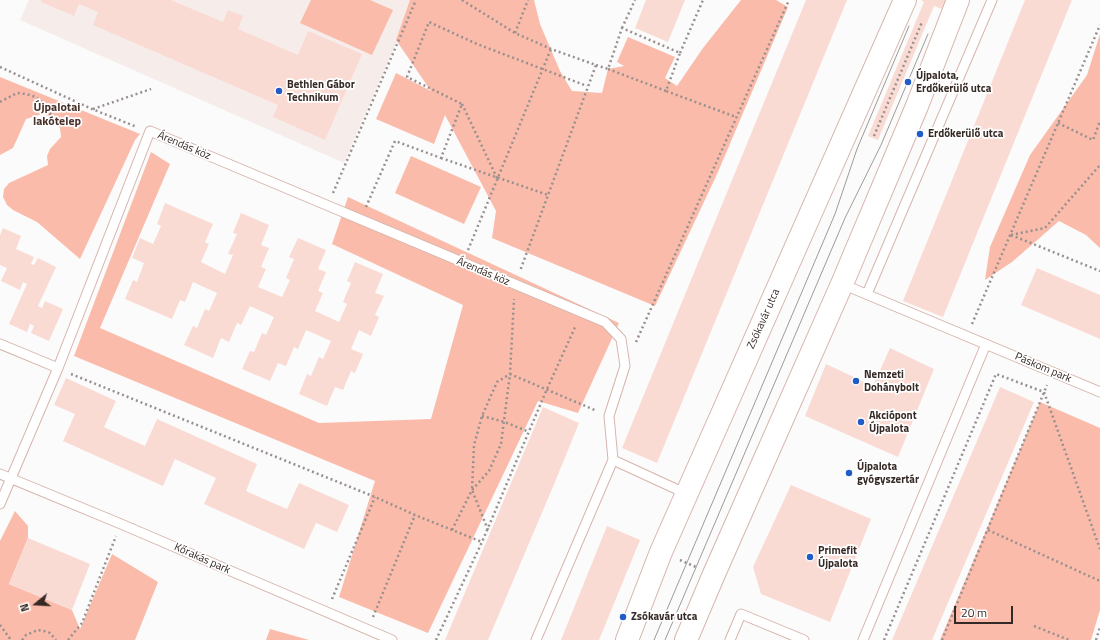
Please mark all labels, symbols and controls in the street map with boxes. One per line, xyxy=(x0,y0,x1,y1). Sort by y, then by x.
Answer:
place label: Újpalota, Erdőkerülő utca xyxy=(916,69,991,95)
marker: Újpalota, Erdőkerülő utca xyxy=(903,77,913,87)
place label: Bethlen Gábor Technikum xyxy=(287,78,355,104)
marker: Bethlen Gábor Technikum xyxy=(274,86,284,96)
district label: Újpalotai lakótelep xyxy=(33,101,81,129)
place label: Erdőkerülő utca xyxy=(928,127,1003,141)
street label: Árendás köz xyxy=(155,129,213,163)
marker: Erdőkerülő utca xyxy=(915,129,925,139)
street label: Árendás köz xyxy=(454,255,512,289)
street label: Zsókavár utca xyxy=(745,287,783,351)
street label: Páskom park xyxy=(1013,350,1073,386)
place label: Nemzeti Dohánybolt xyxy=(864,368,919,394)
marker: Nemzeti Dohánybolt xyxy=(851,376,861,386)
place label: Akciópont Újpalota xyxy=(869,409,917,435)
marker: Akciópont Újpalota xyxy=(856,417,866,427)
place label: Újpalota gyógyszertár xyxy=(857,460,919,486)
marker: Újpalota gyógyszertár xyxy=(844,468,854,478)
street label: Kőrakás park xyxy=(172,541,232,577)
place label: Primefit Újpalota xyxy=(818,544,858,570)
marker: Primefit Újpalota xyxy=(805,552,815,562)
north arrow xyxy=(16,584,56,624)
scale bar xyxy=(956,598,1015,624)
text: N xyxy=(16,602,33,614)
text: 20 m xyxy=(961,603,987,622)
place label: Zsókavár utca xyxy=(631,610,697,624)
marker: Zsókavár utca xyxy=(618,612,628,622)

